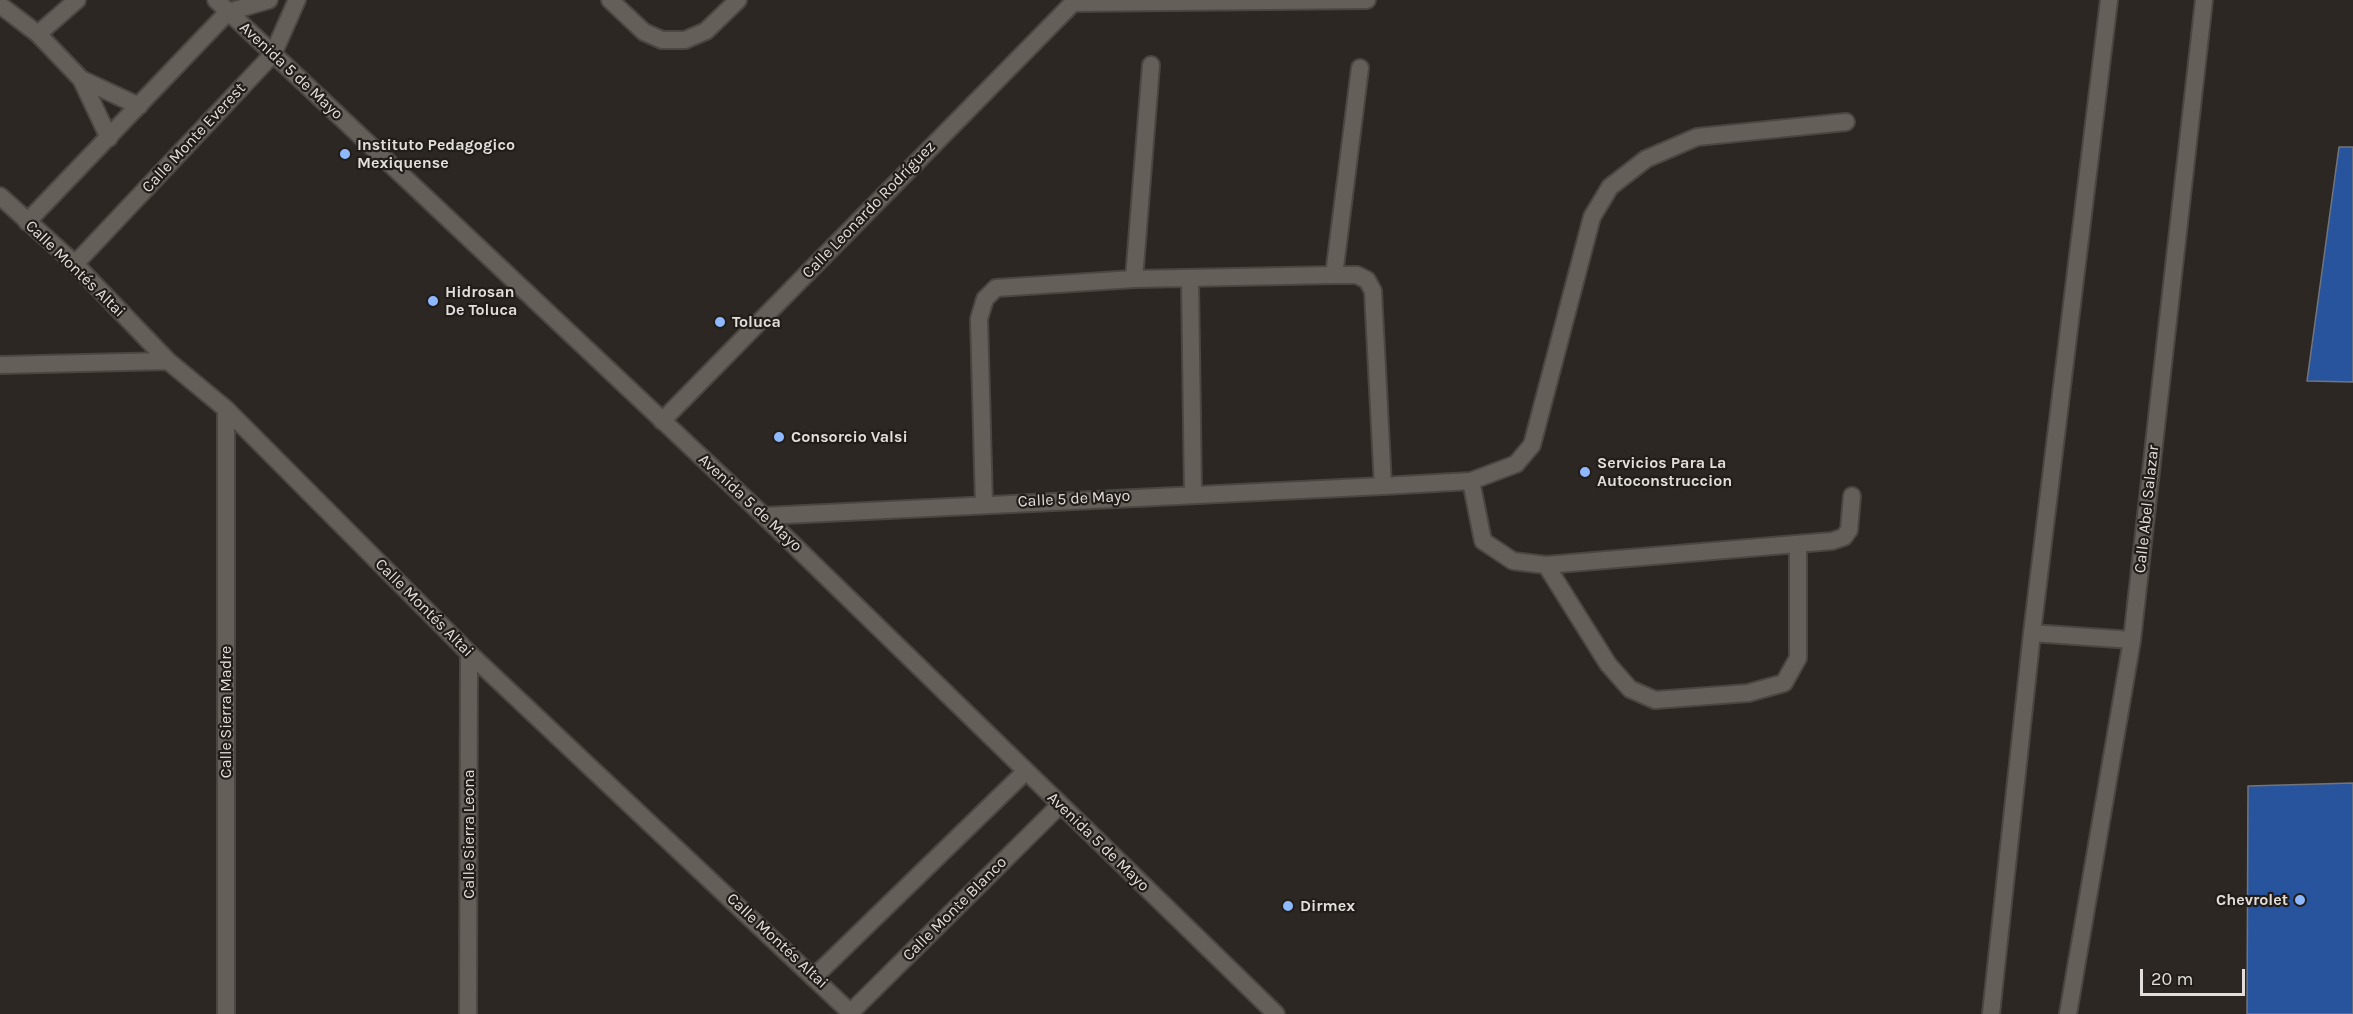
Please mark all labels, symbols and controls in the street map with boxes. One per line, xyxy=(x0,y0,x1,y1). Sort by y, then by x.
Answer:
street label: Avenida 5 de Mayo xyxy=(235,18,347,124)
street label: Calle Monte Everest xyxy=(138,79,250,197)
place label: Instituto Pedagogico Mexiquense xyxy=(357,135,515,173)
street label: Calle Leonardo Rodríguez xyxy=(798,137,940,283)
marker: Instituto Pedagogico Mexiquense xyxy=(338,147,352,161)
street label: Calle Montés Altai xyxy=(21,217,129,321)
place label: Hidrosan De Toluca xyxy=(445,282,517,320)
marker: Hidrosan De Toluca xyxy=(426,294,440,308)
place label: Toluca xyxy=(732,312,781,332)
marker: Toluca xyxy=(713,315,727,329)
place label: Consorcio Valsi xyxy=(791,427,908,447)
marker: Consorcio Valsi xyxy=(772,430,786,444)
street label: Calle Abel Salazar xyxy=(2131,444,2163,574)
street label: Avenida 5 de Mayo xyxy=(694,450,806,556)
place label: Servicios Para La Autoconstruccion xyxy=(1597,453,1732,491)
marker: Servicios Para La Autoconstruccion xyxy=(1578,465,1592,479)
street label: Calle 5 de Mayo xyxy=(1017,486,1131,512)
street label: Calle Montés Altai xyxy=(371,555,477,661)
street label: Calle Sierra Madre xyxy=(216,646,236,778)
street label: Calle Sierra Leona xyxy=(459,769,479,899)
street label: Avenida 5 de Mayo xyxy=(1043,788,1153,896)
street label: Calle Monte Blanco xyxy=(899,853,1011,965)
street label: Calle Montés Altai xyxy=(722,889,832,993)
place label: Chevrolet xyxy=(2216,890,2288,910)
marker: Chevrolet xyxy=(2293,893,2307,907)
place label: Dirmex xyxy=(1300,896,1355,916)
marker: Dirmex xyxy=(1281,899,1295,913)
scale bar xyxy=(2143,957,2248,995)
text: 20 m xyxy=(2151,968,2193,990)

